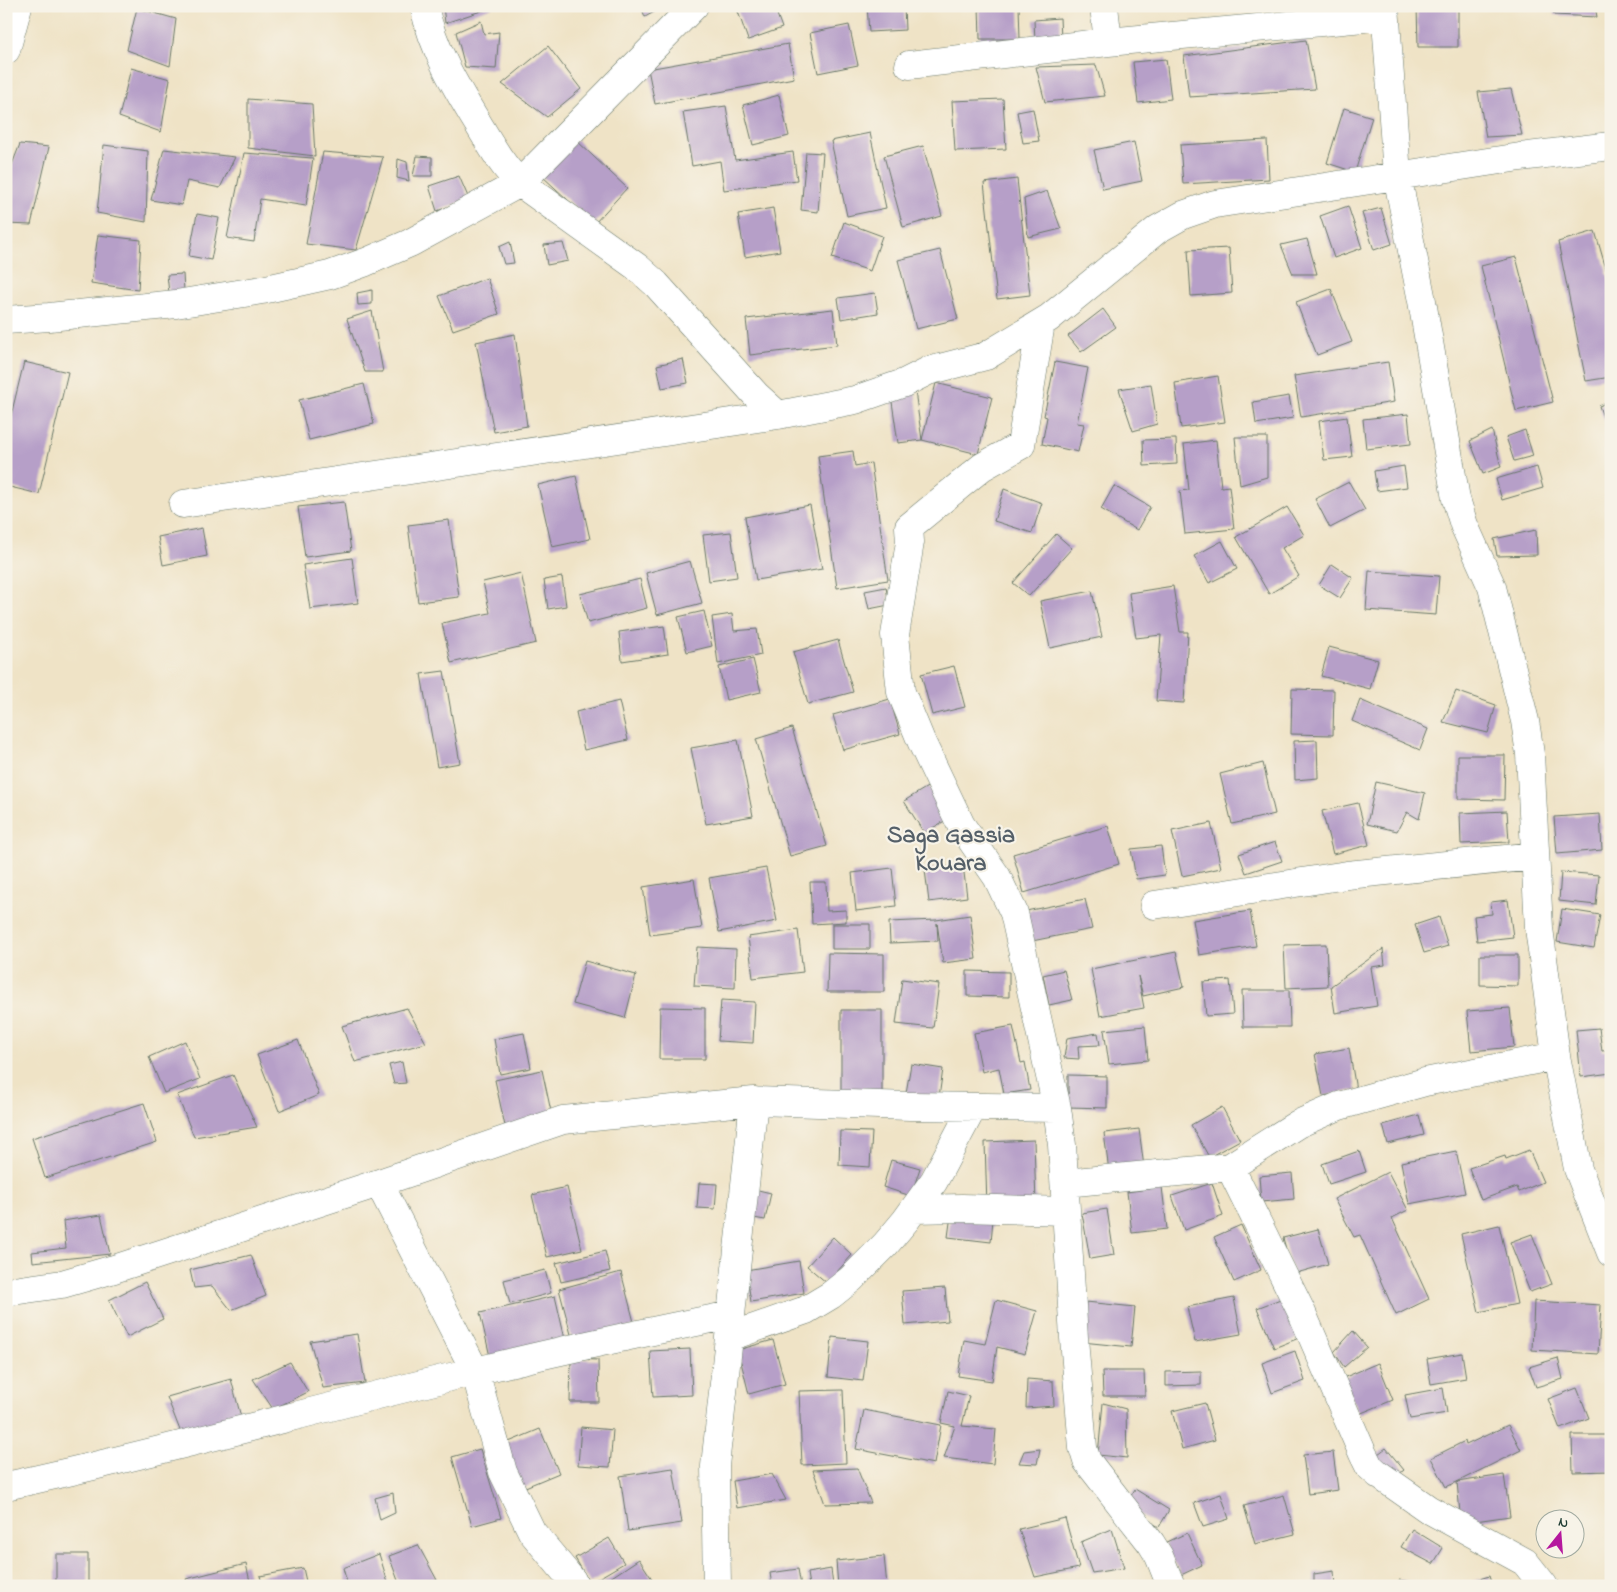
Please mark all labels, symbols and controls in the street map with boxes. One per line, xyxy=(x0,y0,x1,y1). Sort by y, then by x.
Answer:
district label: Saga Gassia Kouara xyxy=(887,819,1015,882)
north arrow xyxy=(1534,1510,1584,1560)
text: N xyxy=(1556,1512,1571,1534)

